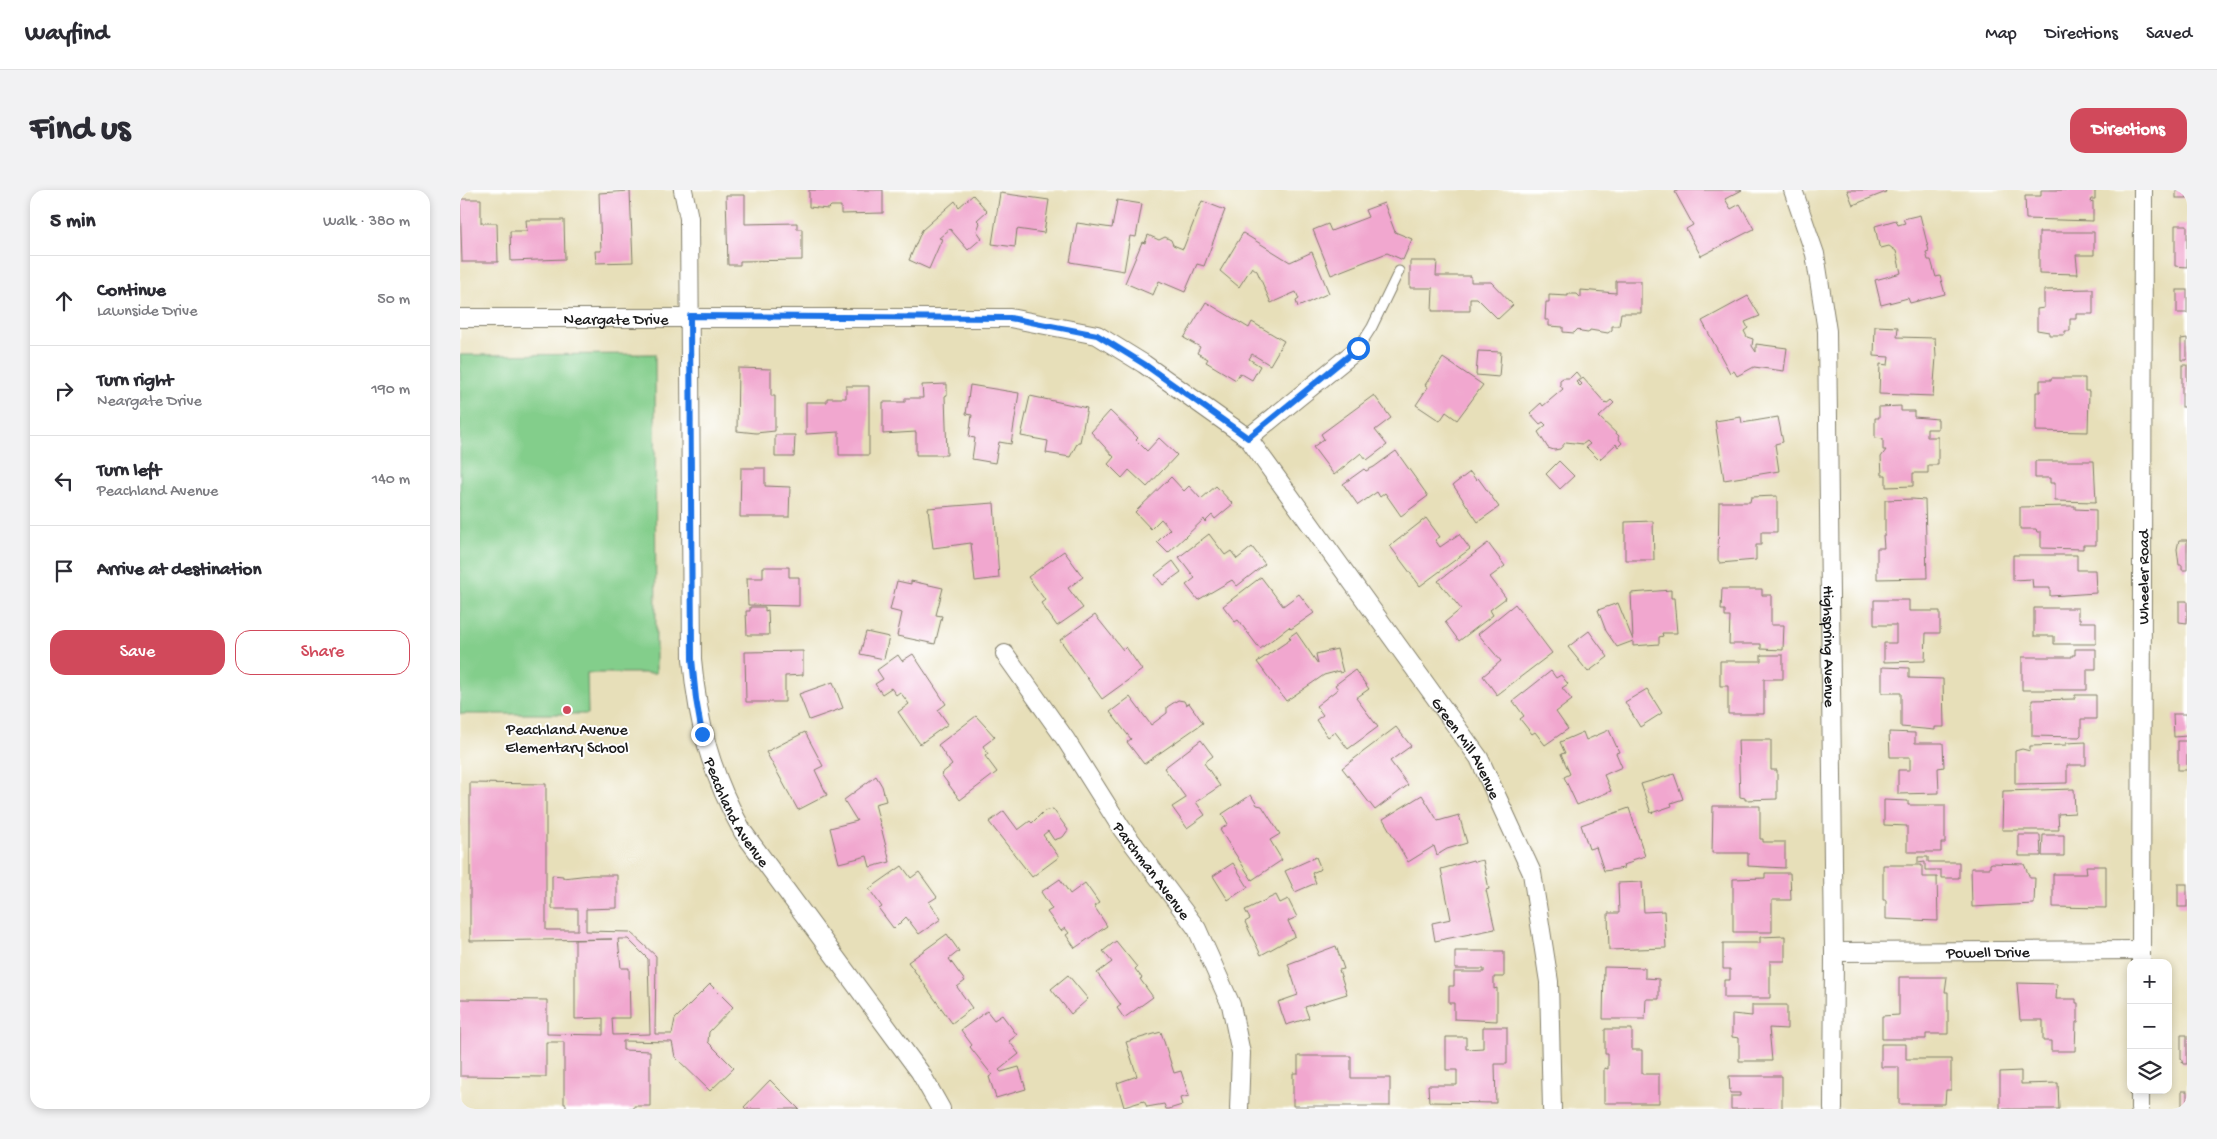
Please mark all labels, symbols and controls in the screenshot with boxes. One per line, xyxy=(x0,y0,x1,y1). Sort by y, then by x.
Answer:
text: Wayfind xyxy=(25,20,109,49)
text: Map xyxy=(1985,24,2017,45)
text: Directions xyxy=(2045,24,2118,45)
text: Saved xyxy=(2146,24,2192,45)
button: Directions xyxy=(2070,108,2187,153)
text: Find us xyxy=(30,110,130,151)
text: 5 min xyxy=(50,210,95,235)
text: Walk · 380 m xyxy=(323,213,410,232)
text: Continue xyxy=(97,280,166,303)
icon: ahead xyxy=(50,287,78,315)
text: 50 m xyxy=(377,291,410,310)
text: Lawnside Drive xyxy=(97,303,197,322)
street label: Neargate Drive xyxy=(564,312,669,331)
route start xyxy=(1347,337,1370,360)
text: Turn right xyxy=(97,370,173,393)
icon: right xyxy=(50,377,78,405)
text: 190 m xyxy=(371,381,410,400)
text: Neargate Drive xyxy=(97,393,202,412)
text: Turn left xyxy=(97,460,161,483)
icon: left xyxy=(50,467,78,495)
text: 140 m xyxy=(372,471,410,490)
text: Peachland Avenue xyxy=(97,483,218,502)
street label: Wheeler Road xyxy=(2136,528,2155,625)
icon: arrive xyxy=(50,557,78,585)
text: Arrive at destination xyxy=(97,559,261,582)
street label: Highspring Avenue xyxy=(1817,585,1837,708)
button: Save xyxy=(50,630,225,675)
button: Share xyxy=(235,630,410,675)
street label: Green Mill Avenue xyxy=(1425,695,1503,804)
marker: Peachland Avenue Elementary School xyxy=(561,704,573,716)
place label: Peachland Avenue Elementary School xyxy=(505,722,629,759)
route end xyxy=(691,723,714,746)
street label: Peachland Avenue xyxy=(698,755,772,873)
street label: Parchman Avenue xyxy=(1107,819,1193,925)
street label: Powell Drive xyxy=(1945,945,2031,964)
map controls xyxy=(2127,959,2172,1094)
button: + xyxy=(2127,959,2172,1004)
button: − xyxy=(2127,1004,2172,1049)
button: layers xyxy=(2127,1049,2172,1094)

